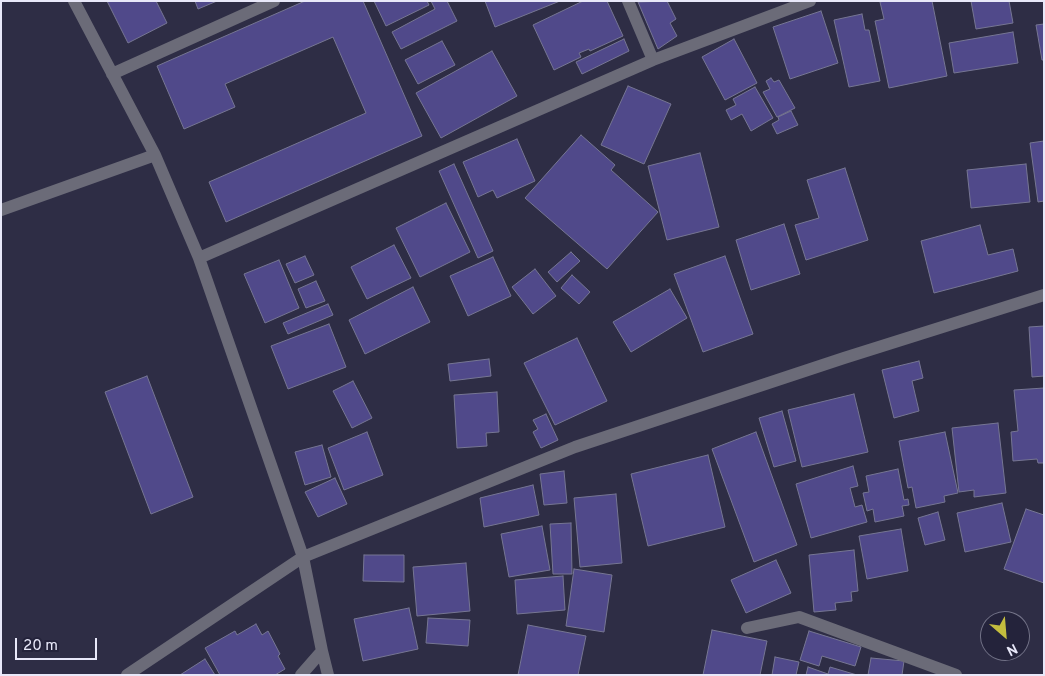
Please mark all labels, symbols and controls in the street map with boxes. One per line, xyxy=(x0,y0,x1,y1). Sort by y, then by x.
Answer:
north arrow xyxy=(980,611,1030,661)
scale bar xyxy=(18,628,100,660)
text: 20 m xyxy=(23,637,58,656)
text: N xyxy=(1003,639,1020,659)

